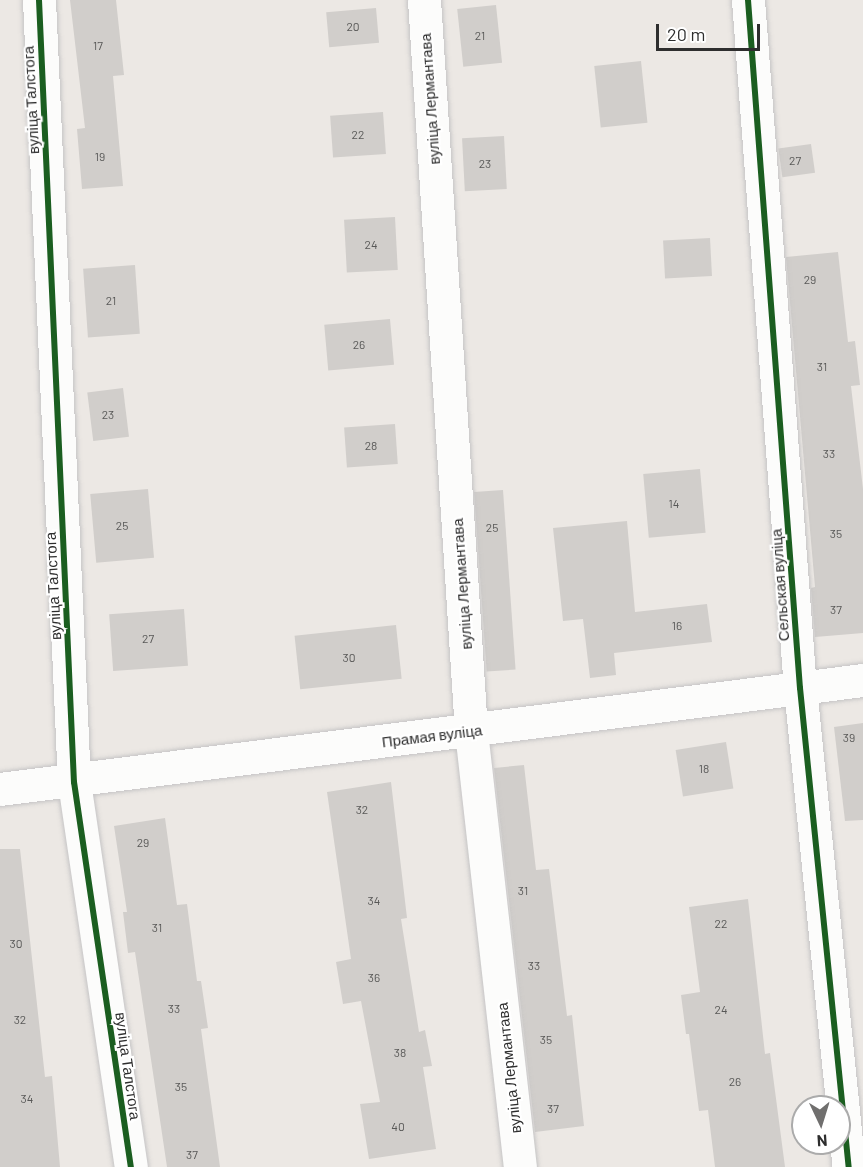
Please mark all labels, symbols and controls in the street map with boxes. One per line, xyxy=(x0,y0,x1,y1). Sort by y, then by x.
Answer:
scale bar xyxy=(659,12,762,50)
house number: 20 xyxy=(346,20,360,34)
text: 20 m xyxy=(667,23,705,45)
house number: 21 xyxy=(475,29,485,43)
street label: вуліца Лермантава xyxy=(416,33,444,165)
house number: 17 xyxy=(93,39,103,53)
street label: вуліца Талстога xyxy=(19,45,43,155)
house number: 22 xyxy=(352,128,364,142)
house number: 19 xyxy=(95,150,105,164)
house number: 27 xyxy=(789,154,801,168)
house number: 23 xyxy=(479,157,491,171)
house number: 24 xyxy=(364,238,378,252)
house number: 29 xyxy=(804,273,816,287)
house number: 21 xyxy=(106,294,116,308)
house number: 26 xyxy=(353,338,365,352)
house number: 31 xyxy=(817,360,827,374)
house number: 23 xyxy=(102,408,114,422)
house number: 28 xyxy=(365,439,377,453)
house number: 33 xyxy=(823,447,835,461)
house number: 14 xyxy=(669,497,679,511)
street label: вуліца Лермантава xyxy=(448,518,476,650)
house number: 25 xyxy=(116,519,128,533)
house number: 25 xyxy=(486,521,498,535)
house number: 35 xyxy=(830,527,842,541)
street label: Сельская вуліца xyxy=(767,528,793,642)
street label: вуліца Талстога xyxy=(41,531,65,641)
house number: 37 xyxy=(830,603,842,617)
house number: 16 xyxy=(672,619,682,633)
house number: 27 xyxy=(142,632,154,646)
house number: 30 xyxy=(343,651,355,665)
street label: Прамая вуліца xyxy=(381,721,483,751)
house number: 39 xyxy=(843,731,855,745)
house number: 18 xyxy=(699,762,709,776)
house number: 32 xyxy=(356,803,368,817)
house number: 29 xyxy=(137,836,149,850)
house number: 31 xyxy=(518,884,528,898)
house number: 34 xyxy=(368,894,380,908)
house number: 22 xyxy=(715,917,727,931)
house number: 31 xyxy=(152,921,162,935)
house number: 30 xyxy=(10,937,22,951)
house number: 33 xyxy=(528,959,540,973)
house number: 36 xyxy=(368,971,380,985)
house number: 33 xyxy=(168,1002,180,1016)
street label: вуліца Лермантава xyxy=(493,1002,525,1134)
house number: 24 xyxy=(714,1003,728,1017)
street label: вуліца Талстога xyxy=(112,1011,144,1121)
house number: 32 xyxy=(14,1013,26,1027)
house number: 35 xyxy=(540,1033,552,1047)
house number: 38 xyxy=(394,1046,406,1060)
house number: 26 xyxy=(729,1075,741,1089)
house number: 35 xyxy=(175,1080,187,1094)
house number: 34 xyxy=(21,1092,33,1106)
north arrow xyxy=(791,1095,851,1155)
house number: 37 xyxy=(547,1102,559,1116)
house number: 40 xyxy=(391,1120,405,1134)
text: N xyxy=(816,1132,828,1151)
house number: 37 xyxy=(186,1148,198,1162)

